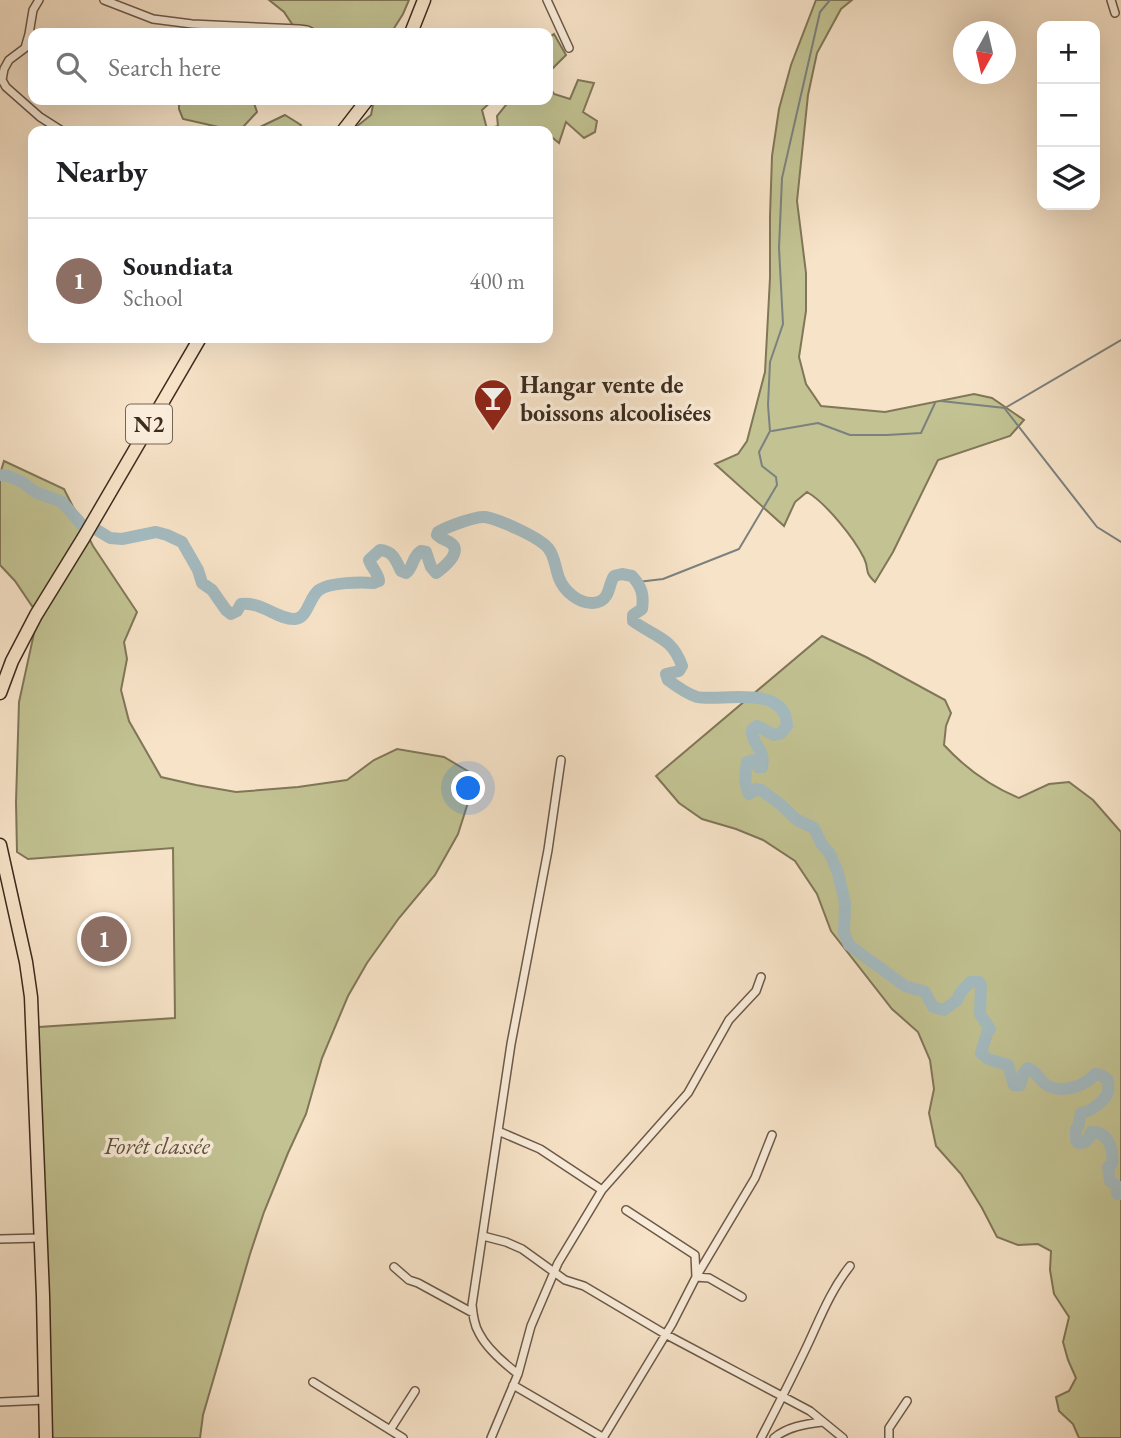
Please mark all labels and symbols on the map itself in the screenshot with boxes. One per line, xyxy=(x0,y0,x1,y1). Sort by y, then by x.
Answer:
north arrow xyxy=(953,21,1016,84)
place label: Hangar vente de boissons alcoolisées xyxy=(520,369,711,428)
bar icon: Hangar vente de boissons alcoolisées xyxy=(472,377,514,432)
road number: N2 xyxy=(126,404,172,444)
your location xyxy=(451,771,485,805)
pin: 1 xyxy=(81,913,127,965)
park label: Forêt classée xyxy=(103,1130,211,1161)

